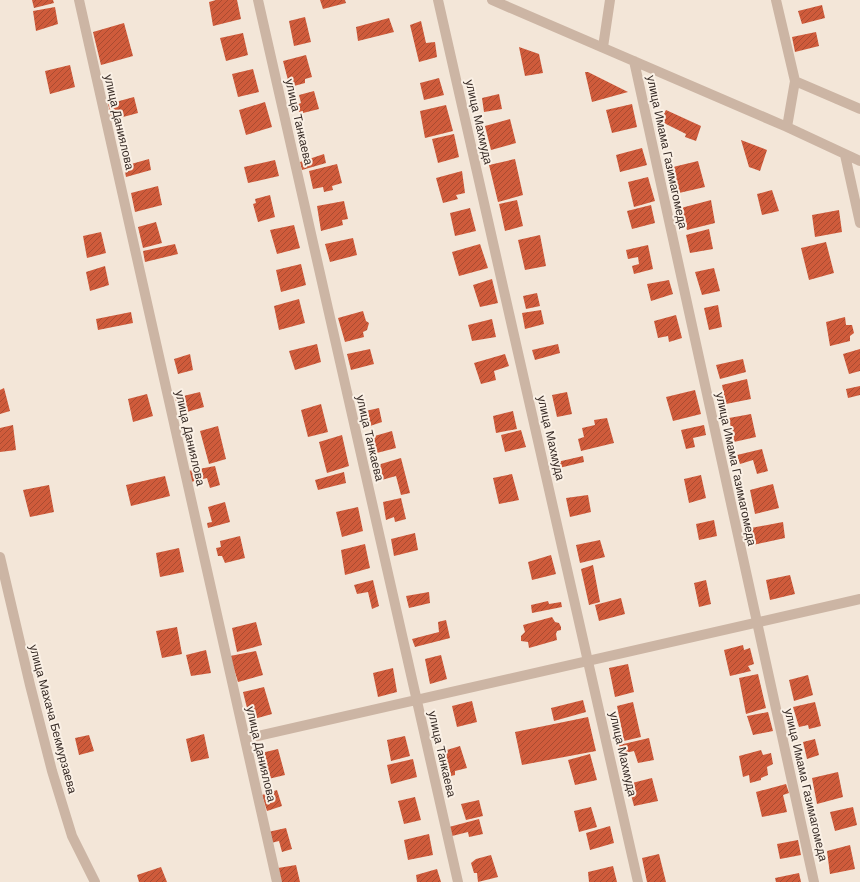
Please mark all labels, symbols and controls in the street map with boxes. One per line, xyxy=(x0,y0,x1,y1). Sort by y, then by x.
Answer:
street label: улица Даниялова xyxy=(100,73,138,172)
street label: улица Имама Газимагомеда xyxy=(643,74,691,230)
street label: улица Танкаева xyxy=(281,77,317,167)
street label: улица Махмуда xyxy=(461,78,497,166)
street label: улица Даниялова xyxy=(171,389,209,488)
street label: улица Имама Газимагомеда xyxy=(712,391,760,547)
street label: улица Танкаева xyxy=(352,393,388,483)
street label: улица Махмуда xyxy=(533,394,569,482)
street label: улица Махача Бекмурзаева xyxy=(25,643,81,796)
street label: улица Даниялова xyxy=(242,705,280,804)
street label: улица Имама Газимагомеда xyxy=(781,707,831,863)
street label: улица Танкаева xyxy=(424,709,460,799)
street label: улица Махмуда xyxy=(605,710,641,798)

